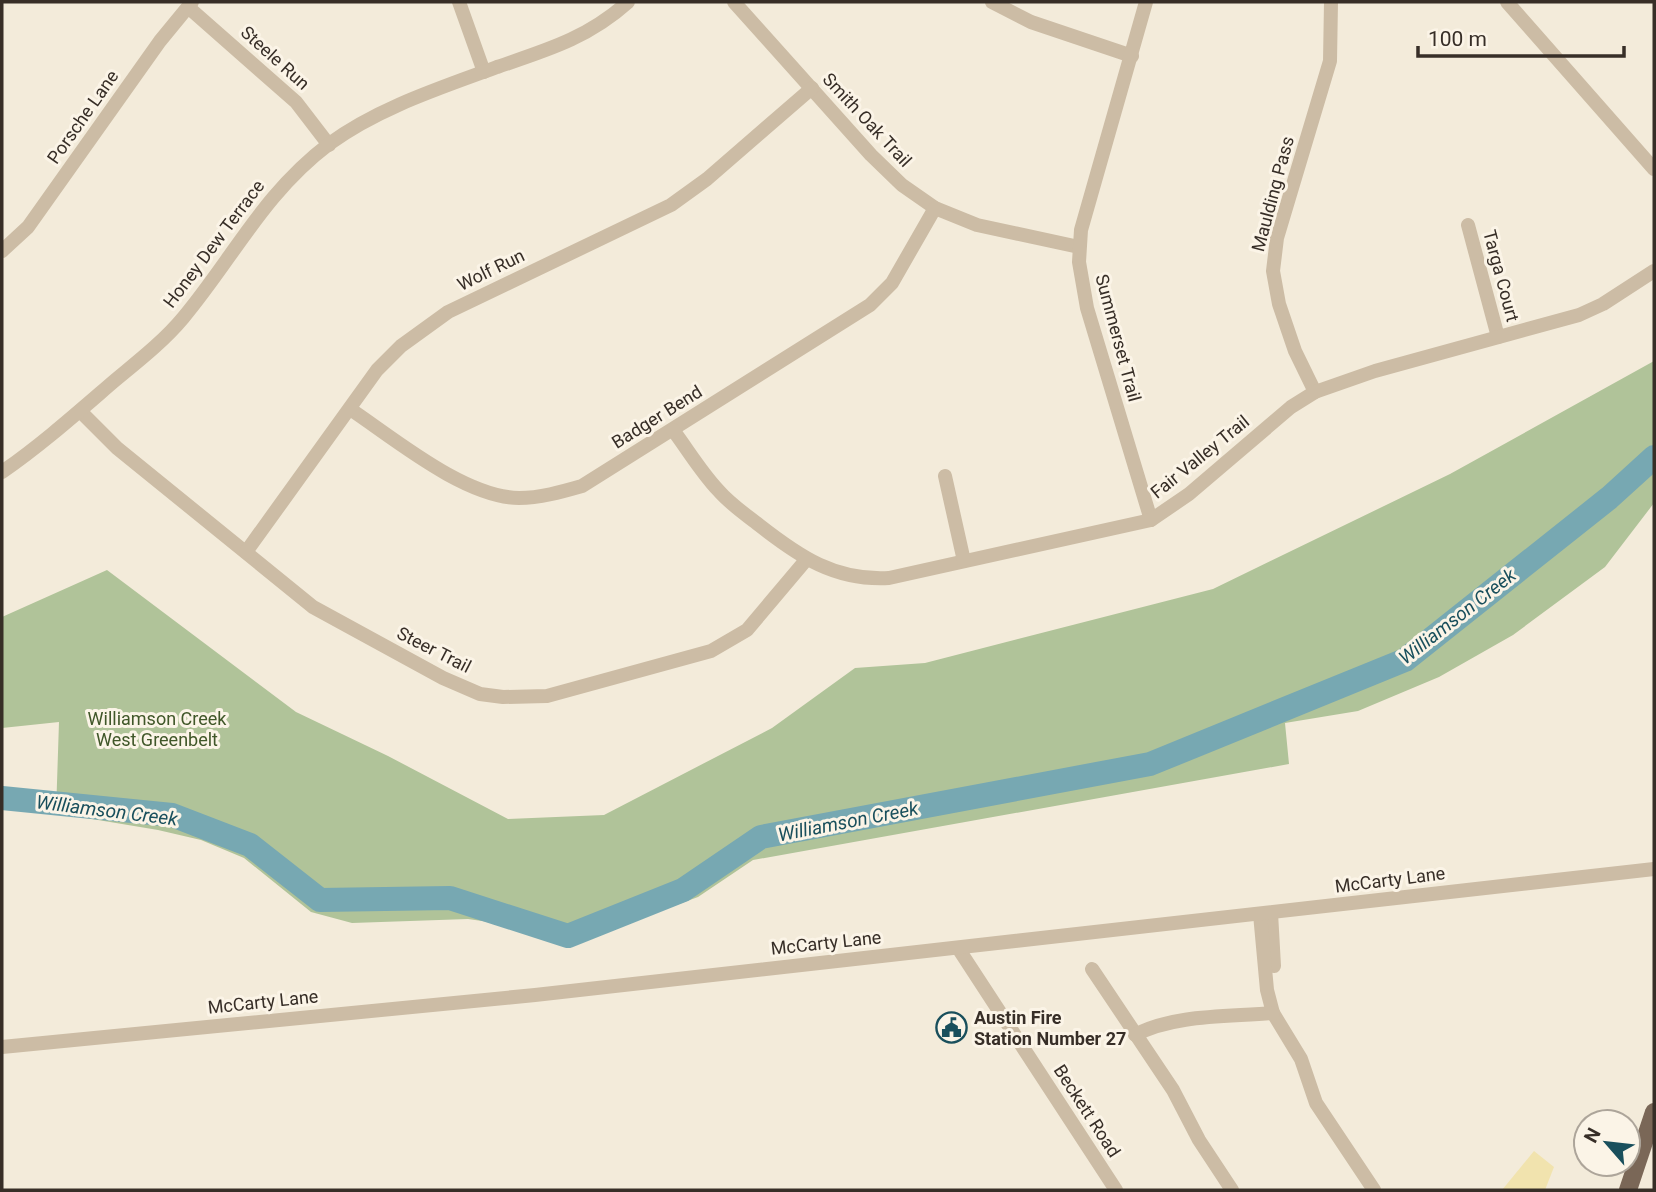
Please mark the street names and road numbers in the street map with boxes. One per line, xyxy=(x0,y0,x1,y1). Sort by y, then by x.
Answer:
street label: Steele Run xyxy=(237,21,314,94)
street label: Porsche Lane xyxy=(43,66,123,167)
street label: Smith Oak Trail xyxy=(818,68,916,171)
street label: Maulding Pass xyxy=(1247,134,1298,254)
street label: Honey Dew Terrace xyxy=(159,176,268,312)
street label: Targa Court xyxy=(1479,228,1524,324)
street label: Wolf Run xyxy=(454,244,528,295)
street label: Summerset Trail xyxy=(1091,272,1146,404)
street label: Badger Bend xyxy=(608,381,706,453)
street label: Fair Valley Trail xyxy=(1146,411,1253,503)
street label: Steer Trail xyxy=(394,622,475,677)
street label: McCarty Lane xyxy=(1334,862,1446,897)
street label: McCarty Lane xyxy=(770,926,882,959)
street label: McCarty Lane xyxy=(207,985,319,1018)
street label: Beckett Road xyxy=(1050,1060,1125,1161)

